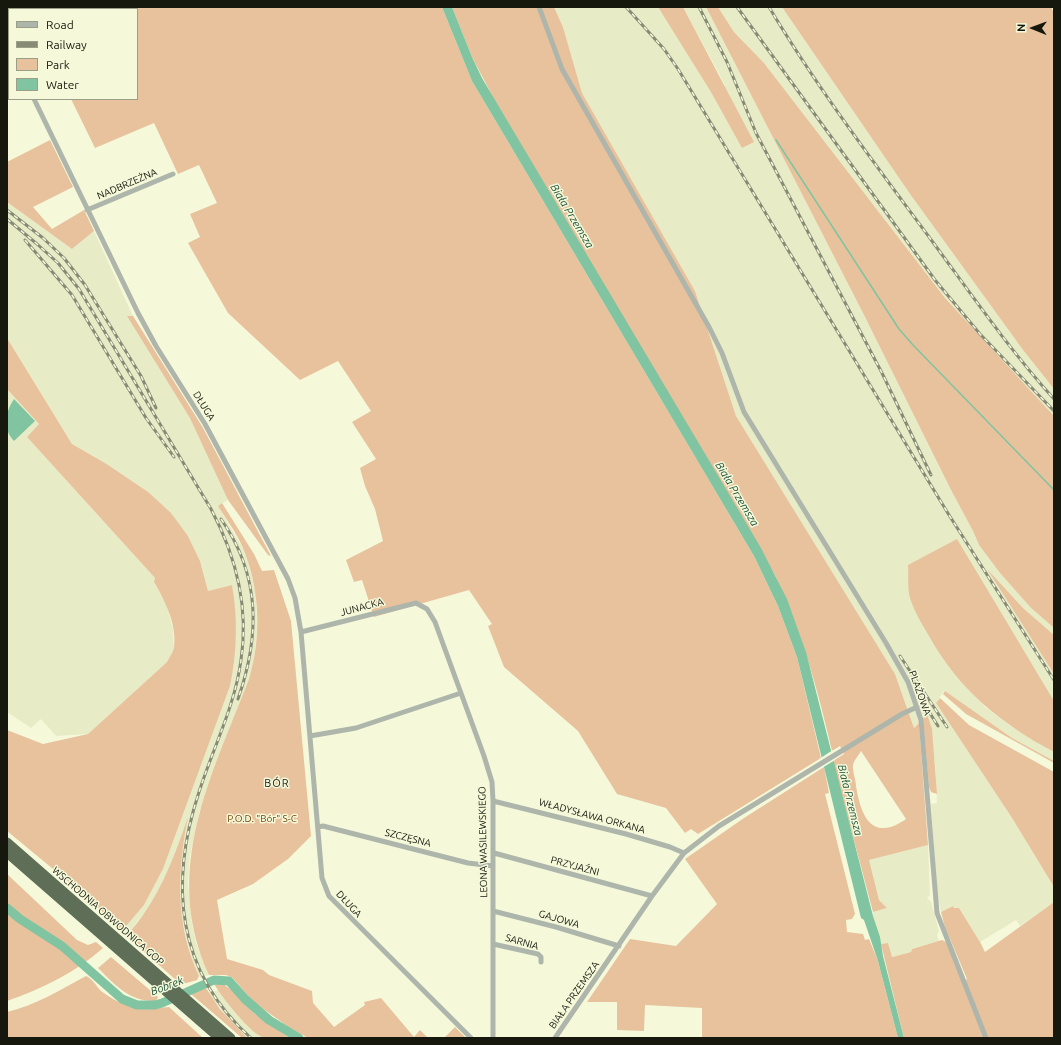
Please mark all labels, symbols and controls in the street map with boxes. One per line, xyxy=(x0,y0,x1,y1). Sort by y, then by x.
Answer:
legend xyxy=(8,8,138,100)
north arrow xyxy=(1013,8,1053,48)
text: Road xyxy=(46,18,74,31)
text: N xyxy=(1015,24,1027,32)
text: Railway xyxy=(46,38,87,51)
text: Park xyxy=(46,58,70,71)
text: Water xyxy=(46,78,79,91)
street label: NADBRZEŻNA xyxy=(95,166,159,202)
water label: Biała Przemsza xyxy=(548,181,596,251)
street label: DŁUGA xyxy=(190,389,218,423)
water label: Biała Przemsza xyxy=(713,459,761,529)
street label: JUNACKA xyxy=(339,595,385,619)
street label: PLAŻOWA xyxy=(906,669,934,717)
water label: Biała Przemsza xyxy=(835,763,865,837)
district label: BÓR xyxy=(264,776,290,790)
street label: LEONA WASILEWSKIEGO xyxy=(476,786,490,898)
street label: WŁADYSŁAWA ORKANA xyxy=(538,796,646,836)
park label: P.O.D. "Bór" S-C xyxy=(227,813,297,825)
street label: SZCZĘSNA xyxy=(384,826,432,850)
street label: PRZYJAŹNI xyxy=(549,854,601,878)
street label: WSCHODNIA OBWODNICA GOP xyxy=(50,864,166,968)
street label: DŁUGA xyxy=(334,888,364,920)
street label: GAJOWA xyxy=(537,907,581,931)
street label: SARNIA xyxy=(504,932,540,952)
street label: BIAŁA PRZEMSZA xyxy=(546,959,602,1031)
water label: Bobrek xyxy=(149,974,185,998)

